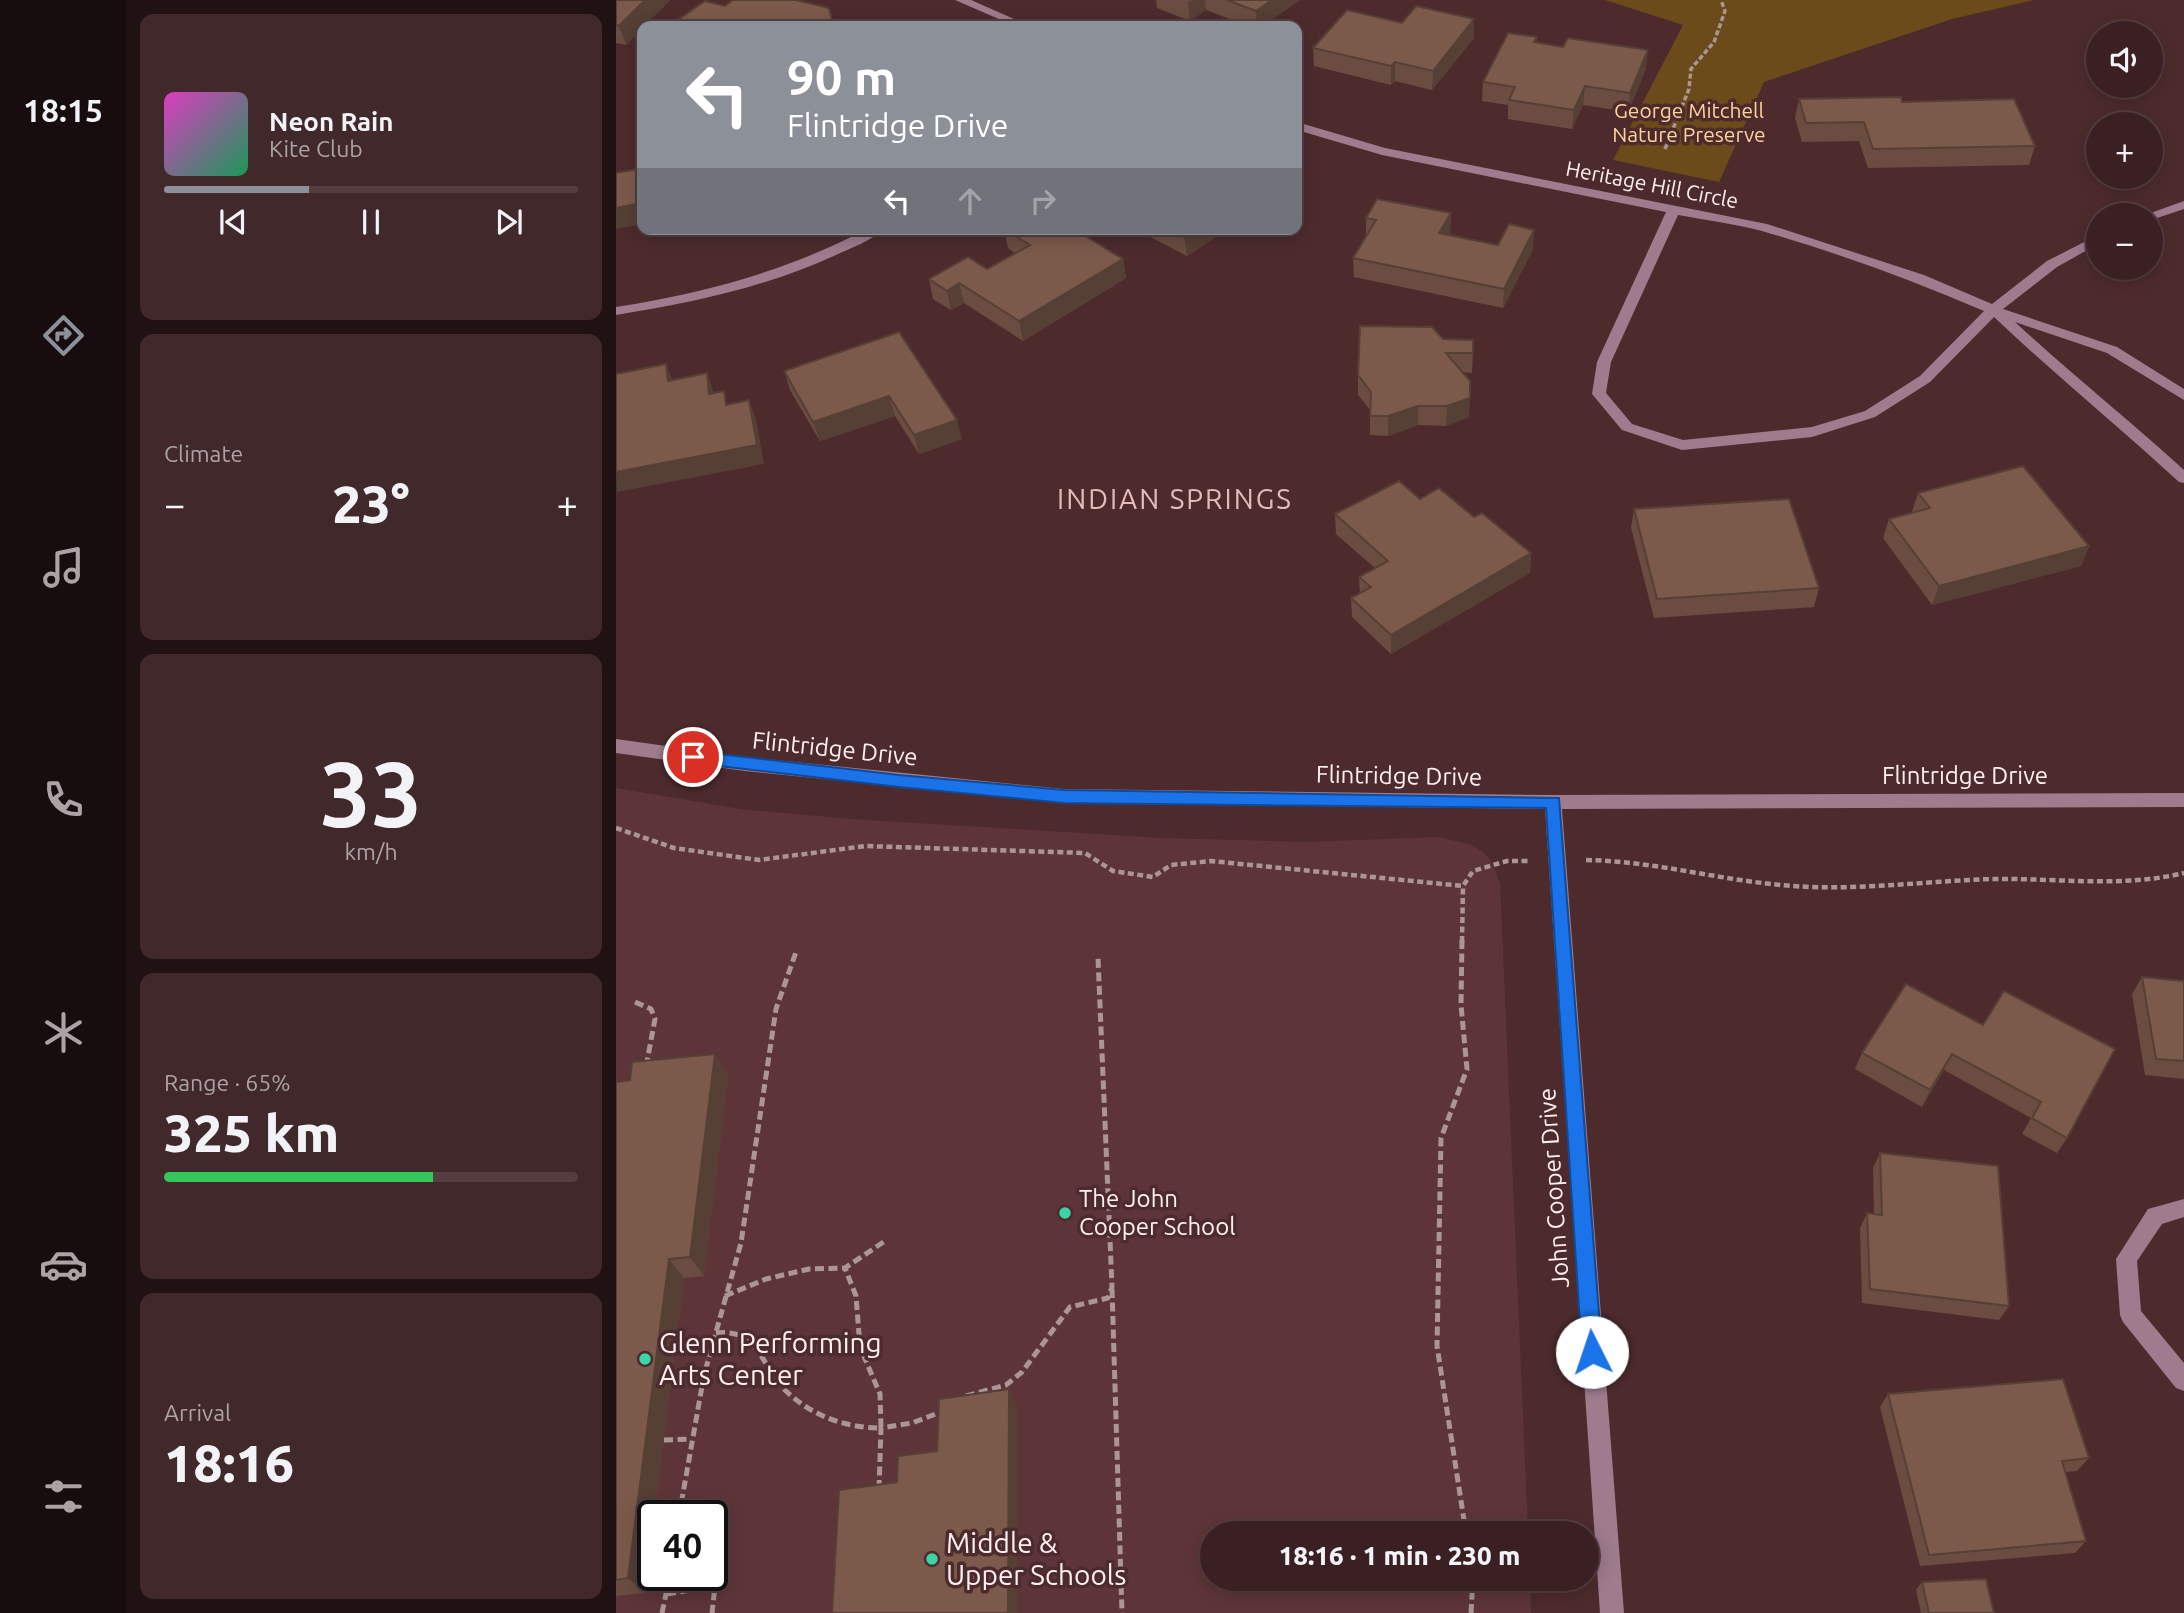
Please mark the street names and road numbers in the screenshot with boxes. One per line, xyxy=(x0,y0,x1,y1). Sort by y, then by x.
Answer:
street label: Heritage Hill Circle xyxy=(1564,156,1740,213)
street label: Flintridge Drive xyxy=(751,726,919,771)
street label: Flintridge Drive xyxy=(1316,761,1482,790)
street label: Flintridge Drive xyxy=(1882,762,2048,789)
street label: John Cooper Drive xyxy=(1533,1087,1574,1289)

